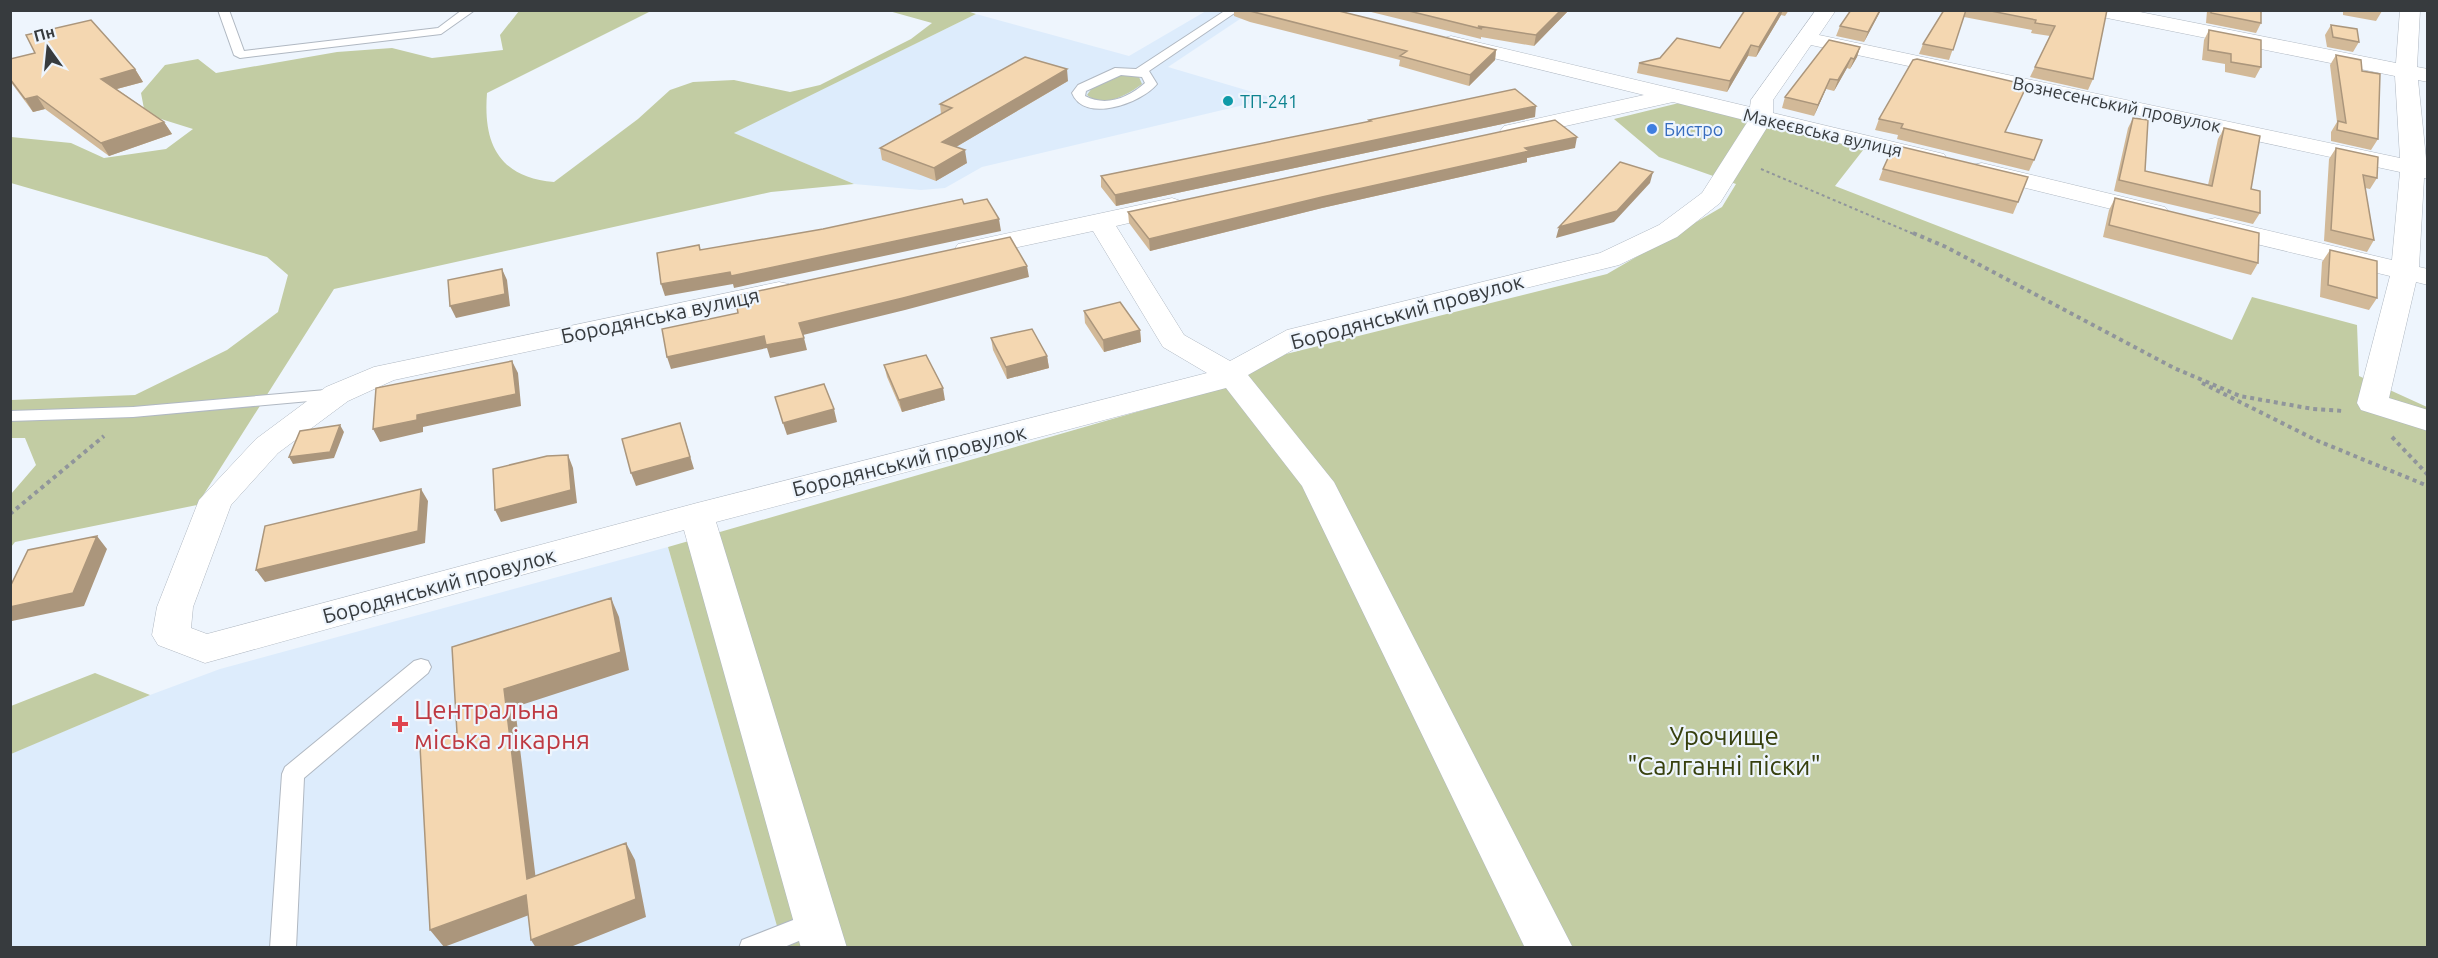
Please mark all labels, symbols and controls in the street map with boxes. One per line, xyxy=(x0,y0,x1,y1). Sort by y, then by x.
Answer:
north arrow xyxy=(18,18,78,78)
text: Пн xyxy=(32,22,57,45)
street label: Вознесенський провулок xyxy=(2011,72,2223,136)
place label: ТП-241 xyxy=(1240,91,1298,111)
marker: ТП-241 xyxy=(1221,94,1235,108)
street label: Макеєвська вулиця xyxy=(1742,104,1904,160)
place label: Бистро xyxy=(1664,119,1723,139)
marker: Бистро xyxy=(1645,122,1659,136)
street label: Бородянський провулок xyxy=(1288,268,1526,354)
street label: Бородянська вулиця xyxy=(559,282,761,348)
street label: Бородянський провулок xyxy=(790,419,1029,501)
street label: Бородянський провулок xyxy=(320,542,558,628)
place label: Центральна міська лікарня xyxy=(414,695,590,754)
marker: Центральна міська лікарня xyxy=(391,715,409,733)
park label: Урочище "Салганні піски" xyxy=(1627,721,1821,780)

